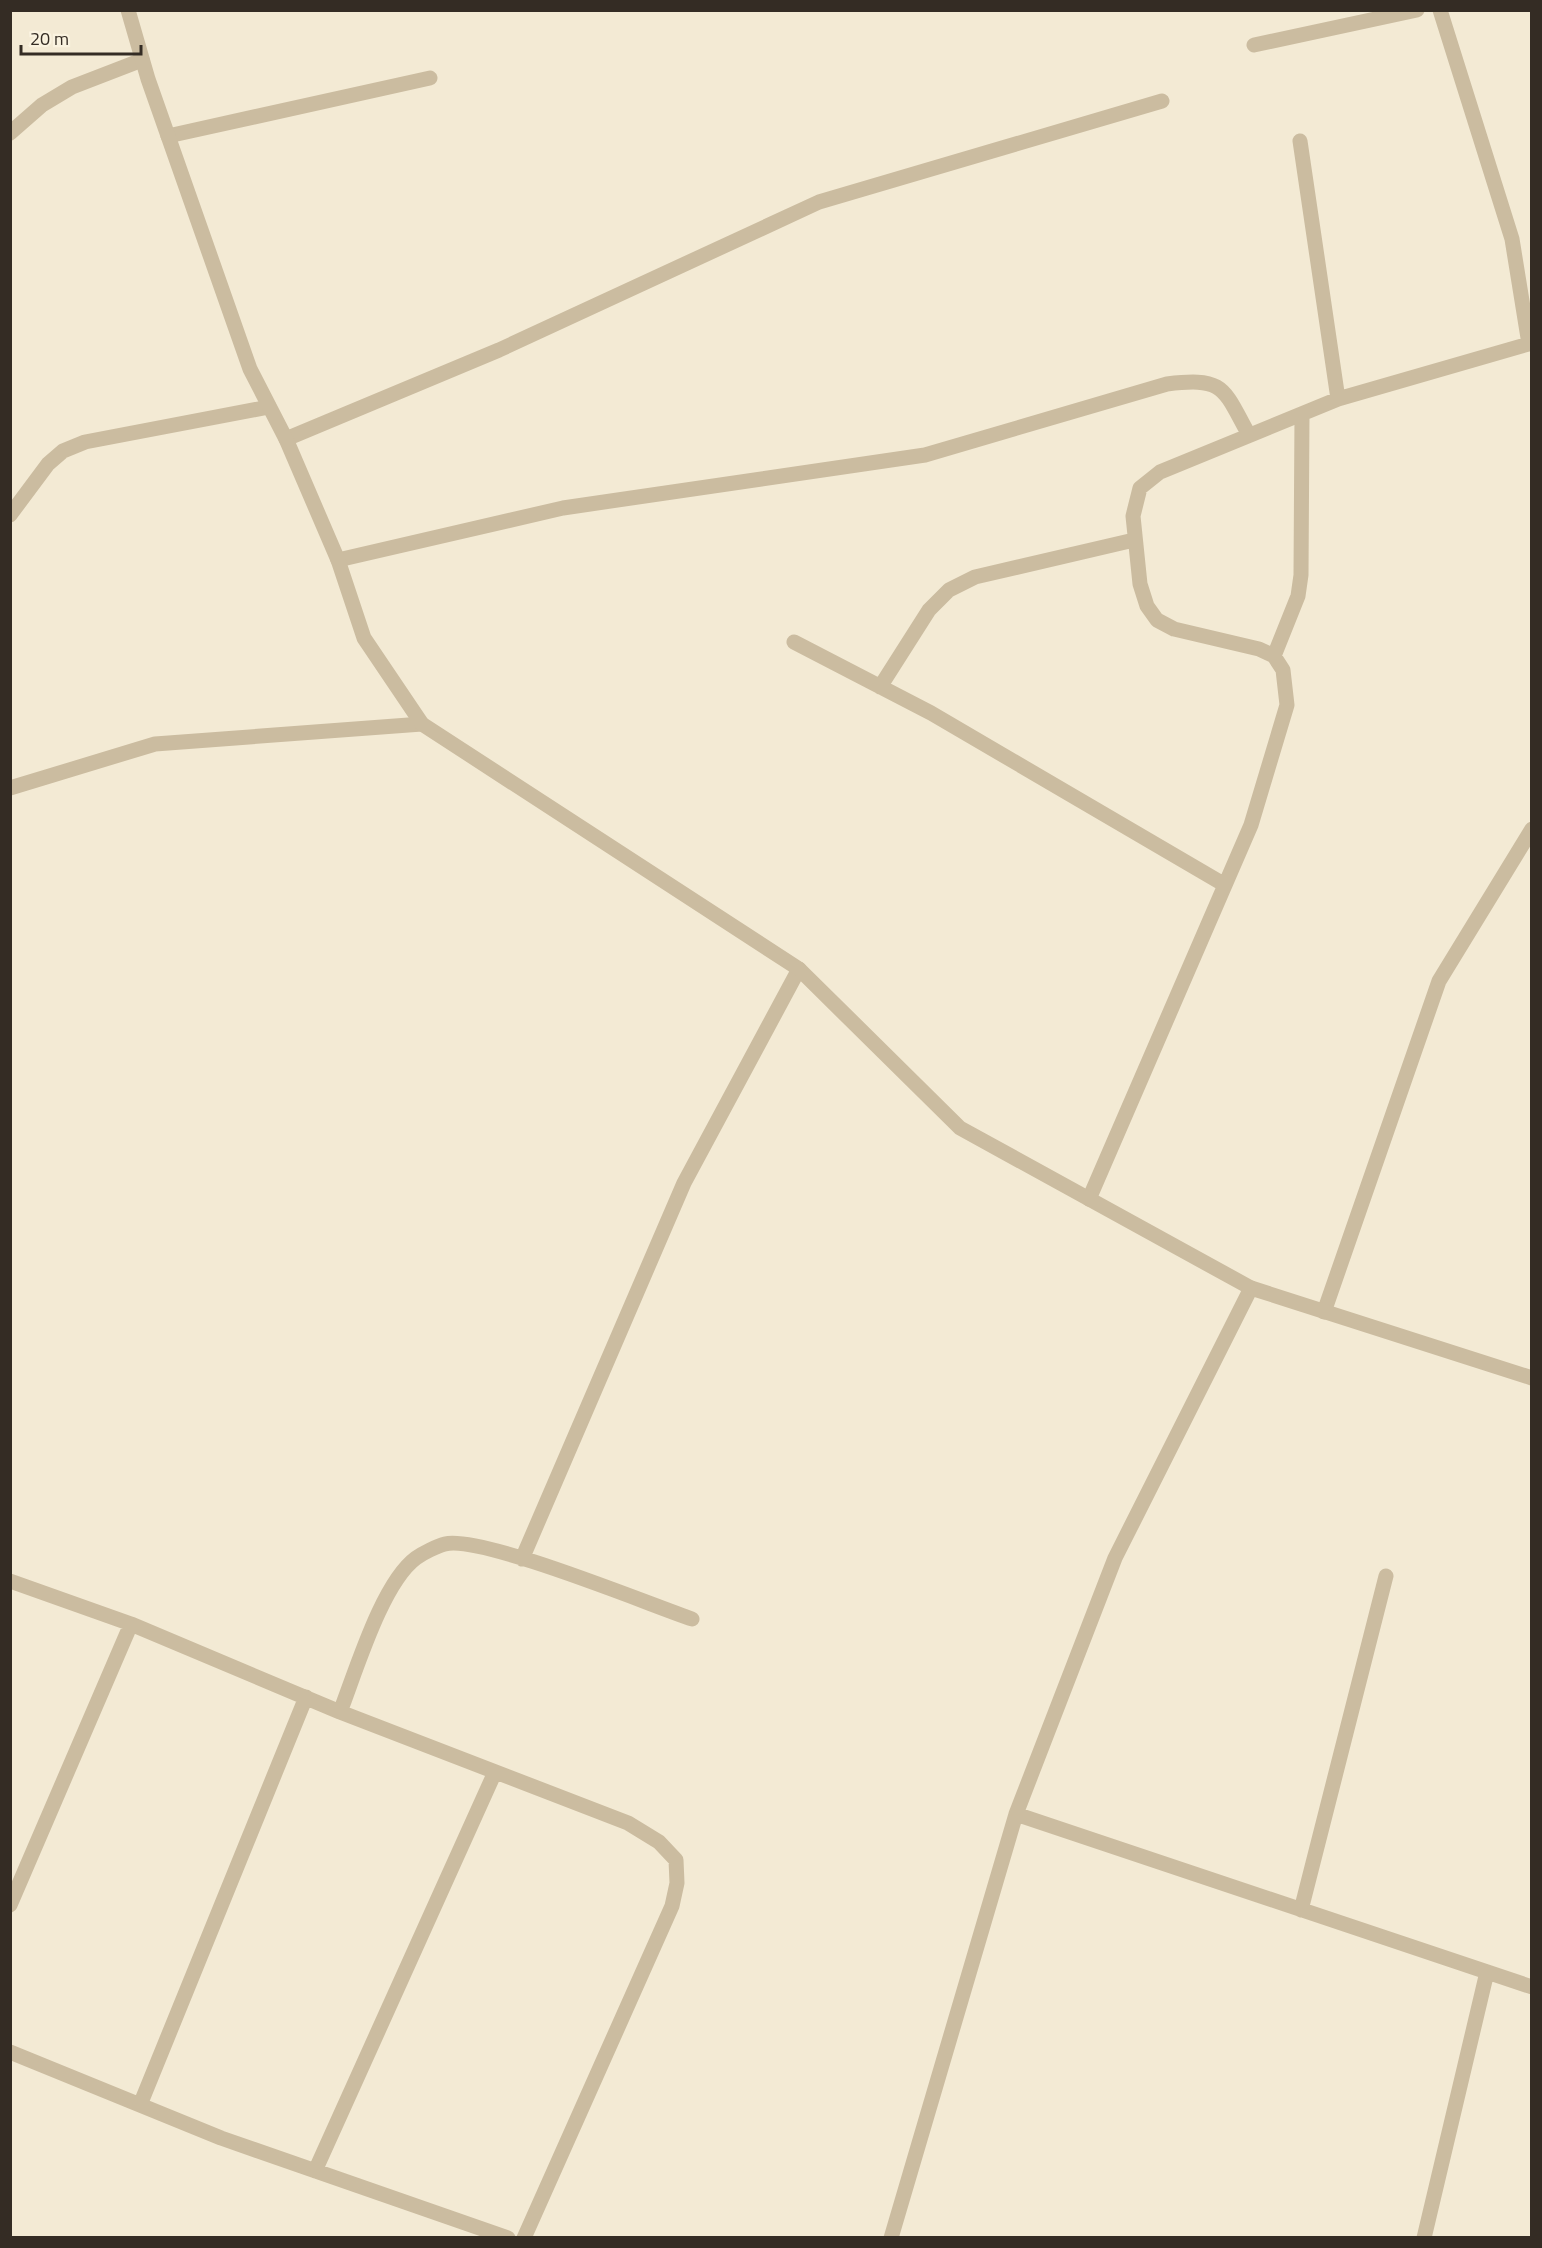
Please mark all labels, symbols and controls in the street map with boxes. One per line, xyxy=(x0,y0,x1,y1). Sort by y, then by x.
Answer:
scale bar xyxy=(21,18,141,56)
text: 20 m xyxy=(30,25,69,52)

